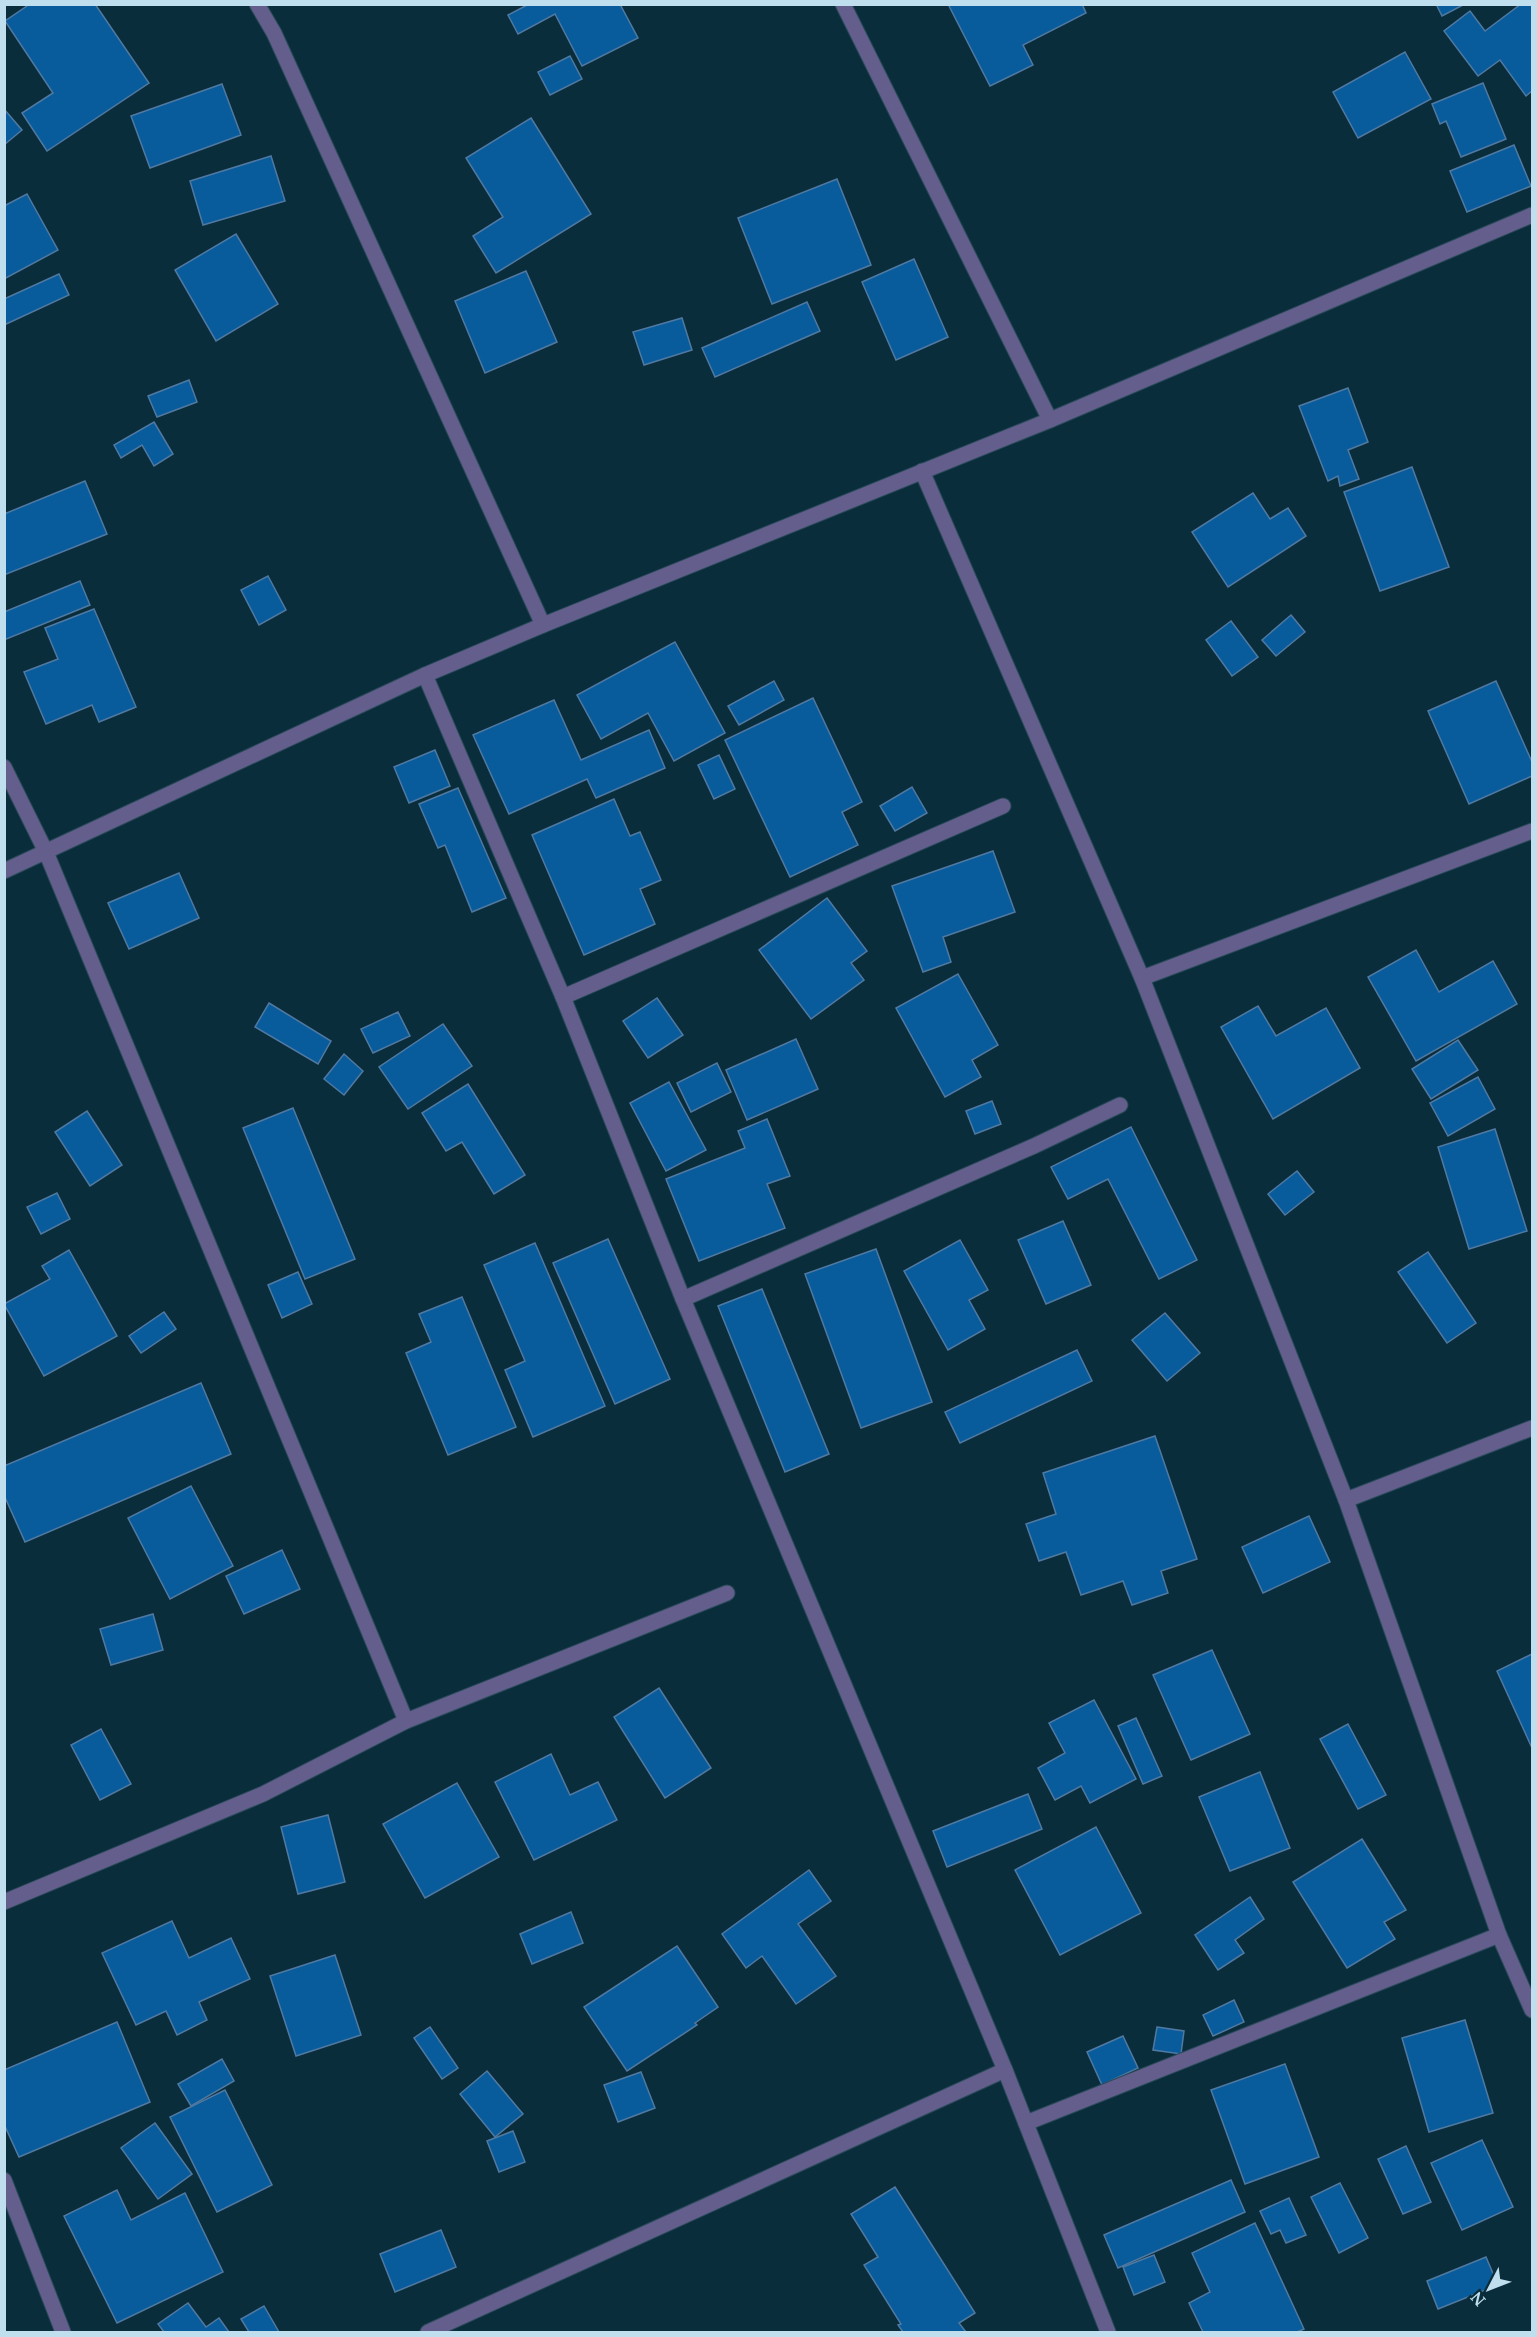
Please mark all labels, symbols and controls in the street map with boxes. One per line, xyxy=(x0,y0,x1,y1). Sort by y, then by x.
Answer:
north arrow xyxy=(1459,2259,1519,2319)
text: N xyxy=(1465,2287,1490,2311)

